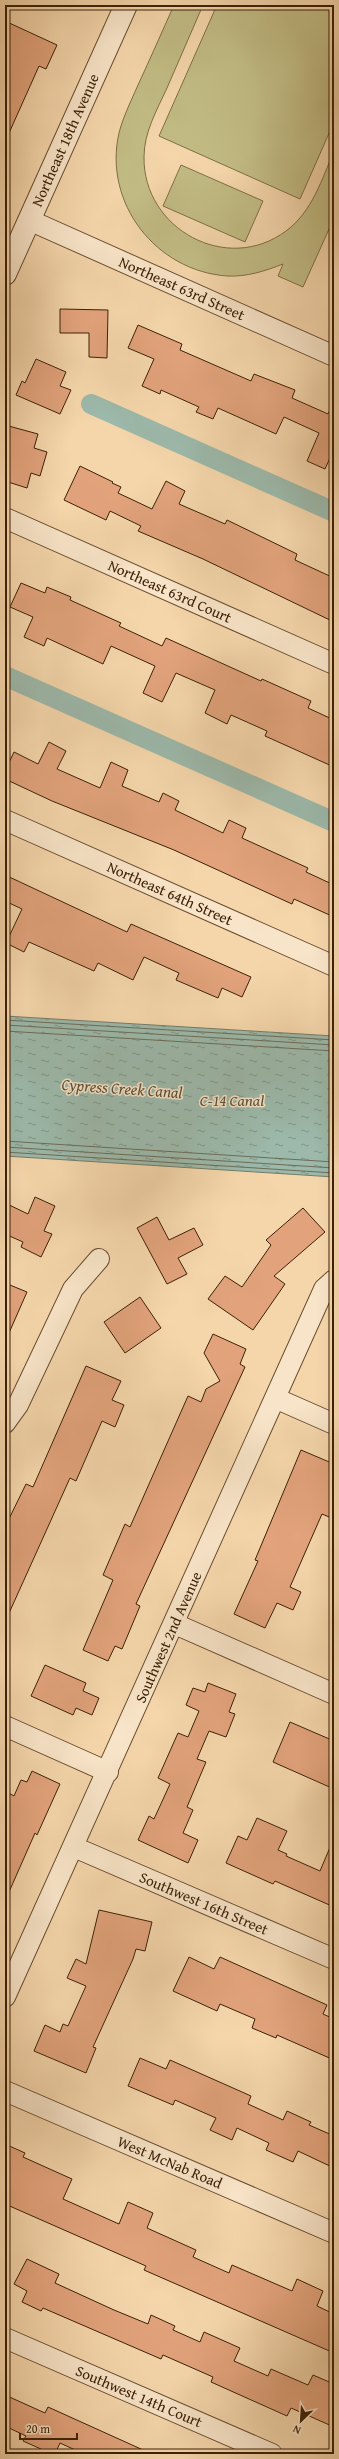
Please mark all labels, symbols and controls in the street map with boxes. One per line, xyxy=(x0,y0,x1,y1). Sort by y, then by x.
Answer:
street label: Northeast 18th Avenue xyxy=(26,70,104,210)
street label: Northeast 63rd Street xyxy=(116,251,249,325)
street label: Northeast 63rd Court xyxy=(105,554,236,628)
street label: Northeast 64th Street xyxy=(104,856,237,930)
water label: Cypress Creek Canal xyxy=(61,1072,183,1104)
water label: C-14 Canal xyxy=(200,1088,264,1112)
street label: Southwest 2nd Avenue xyxy=(130,1568,206,1706)
street label: Southwest 16th Street xyxy=(136,1866,272,1940)
street label: West McNab Road xyxy=(114,2130,226,2194)
street label: Southwest 14th Court xyxy=(72,2360,206,2432)
north arrow xyxy=(281,2401,321,2441)
scale bar xyxy=(20,2415,77,2441)
text: 20 m xyxy=(26,2420,50,2437)
text: N xyxy=(289,2421,303,2439)

